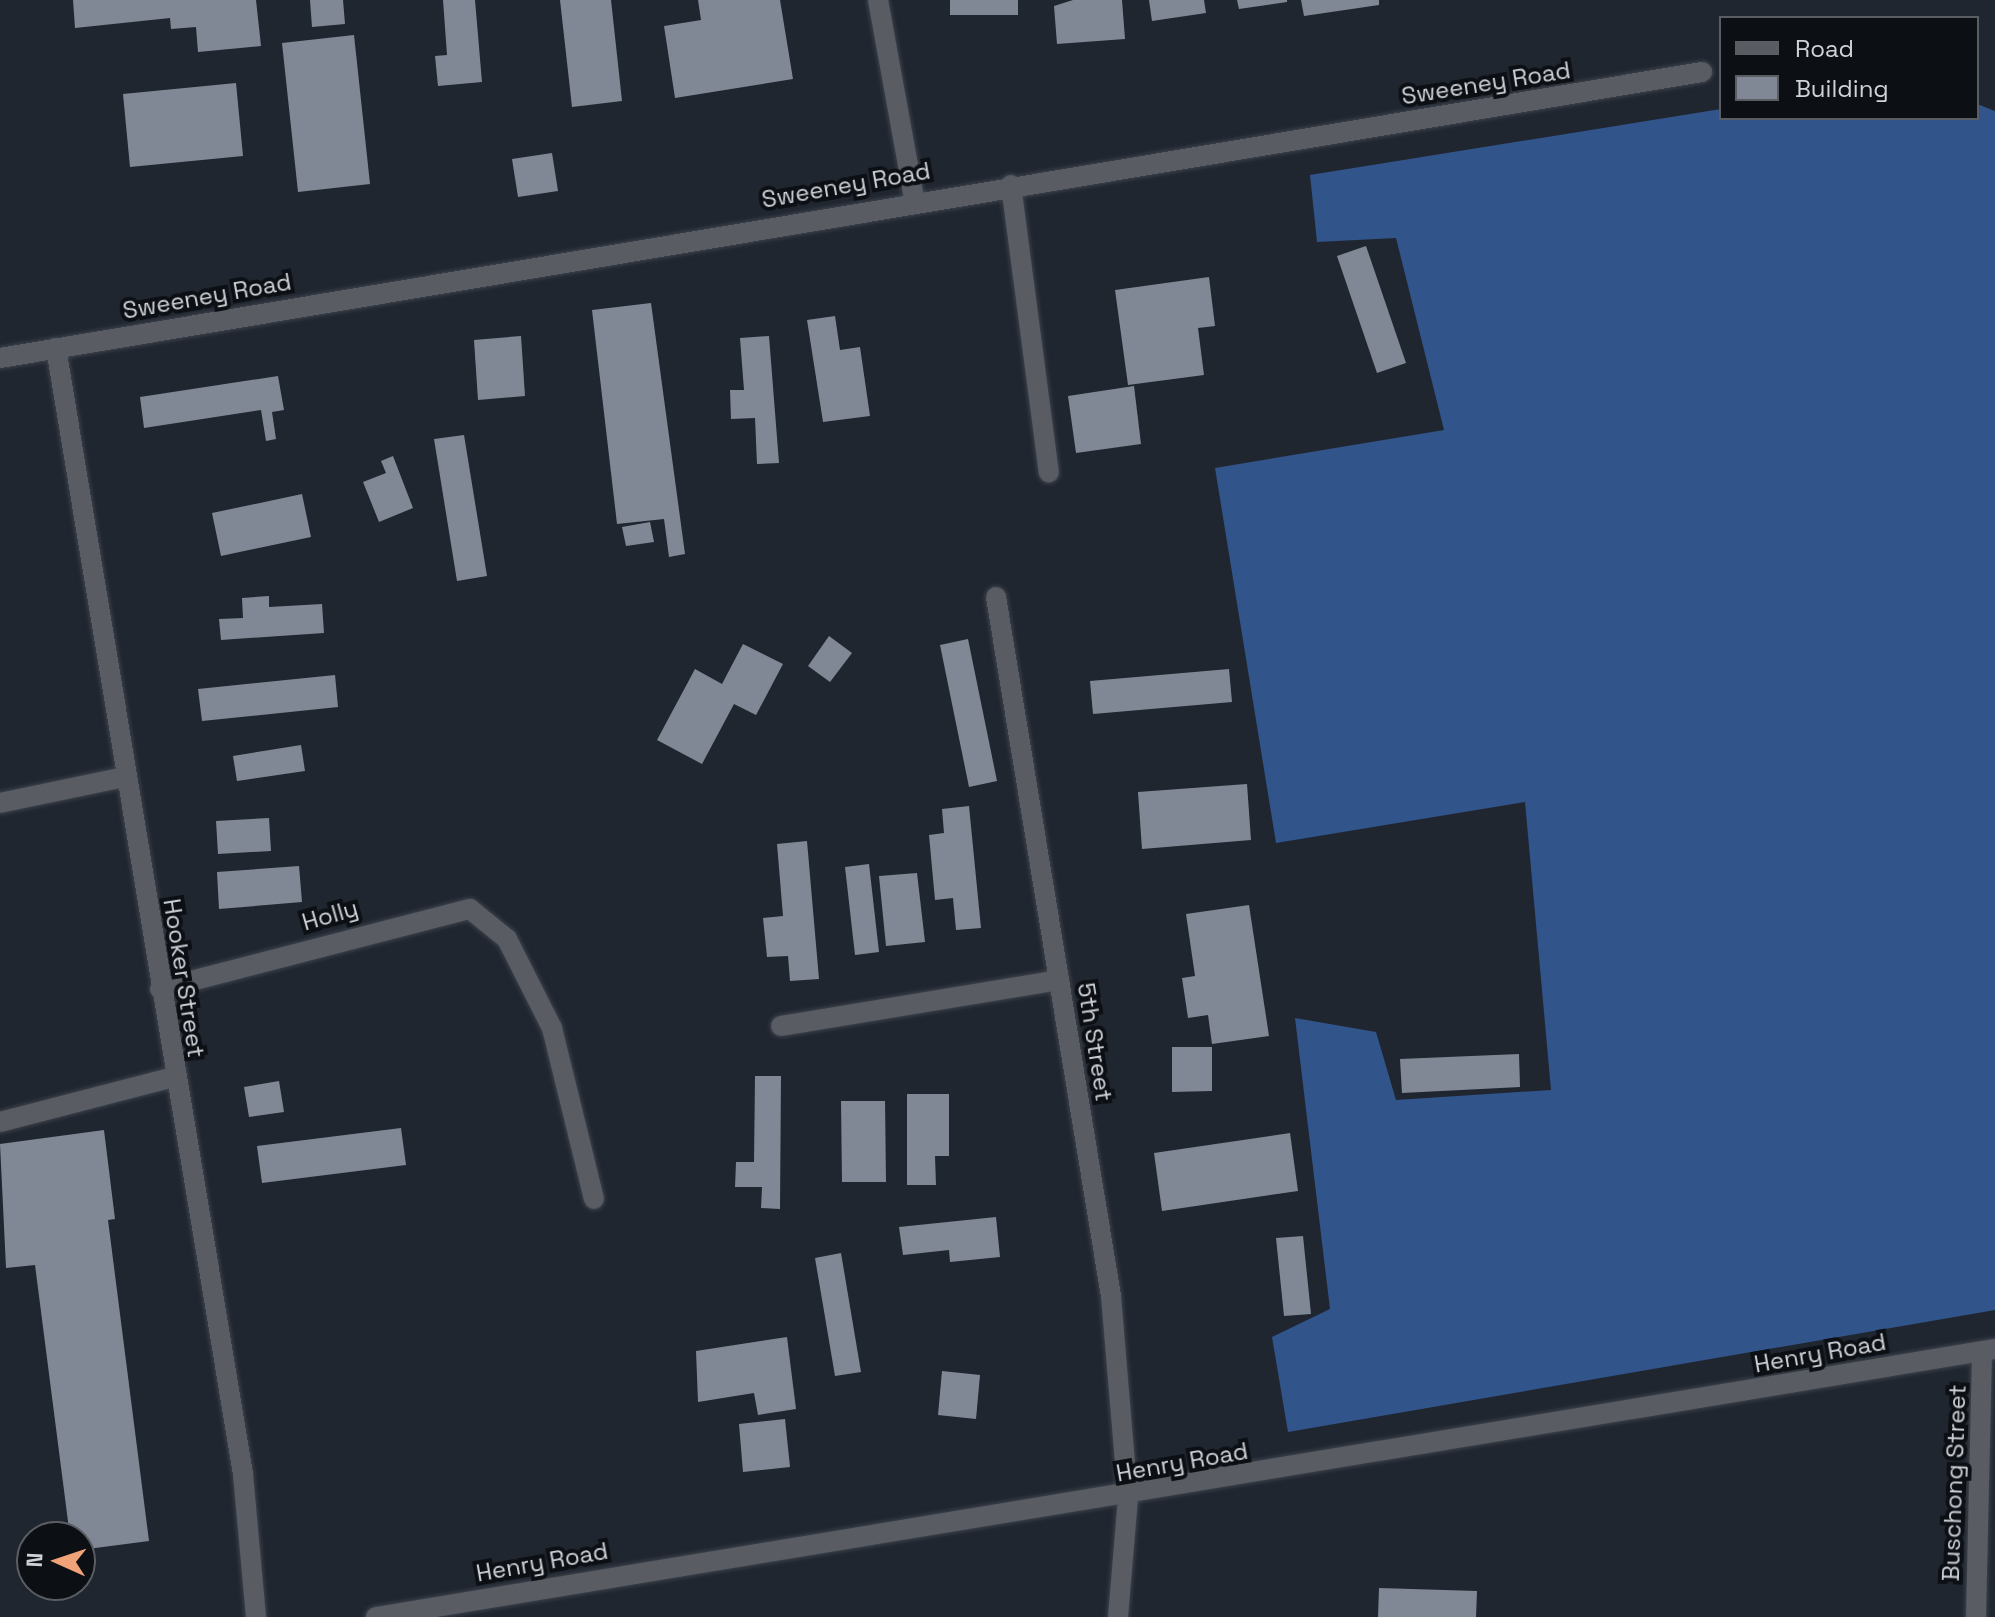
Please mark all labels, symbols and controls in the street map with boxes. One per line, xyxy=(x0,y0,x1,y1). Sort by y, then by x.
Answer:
legend xyxy=(1719,16,1979,120)
text: Road xyxy=(1795,33,1854,64)
street label: Sweeney Road xyxy=(1399,55,1573,111)
text: Building xyxy=(1795,73,1889,104)
street label: Sweeney Road xyxy=(759,156,933,214)
street label: Sweeney Road xyxy=(120,267,294,325)
street label: Holly xyxy=(299,893,361,937)
street label: Hooker Street xyxy=(157,897,211,1059)
street label: 5th Street xyxy=(1071,981,1119,1103)
street label: Henry Road xyxy=(1752,1327,1888,1379)
street label: Buschong Street xyxy=(1936,1384,1972,1582)
street label: Henry Road xyxy=(1114,1436,1250,1488)
north arrow xyxy=(16,1521,96,1601)
street label: Henry Road xyxy=(474,1536,610,1588)
text: N xyxy=(20,1552,48,1568)

